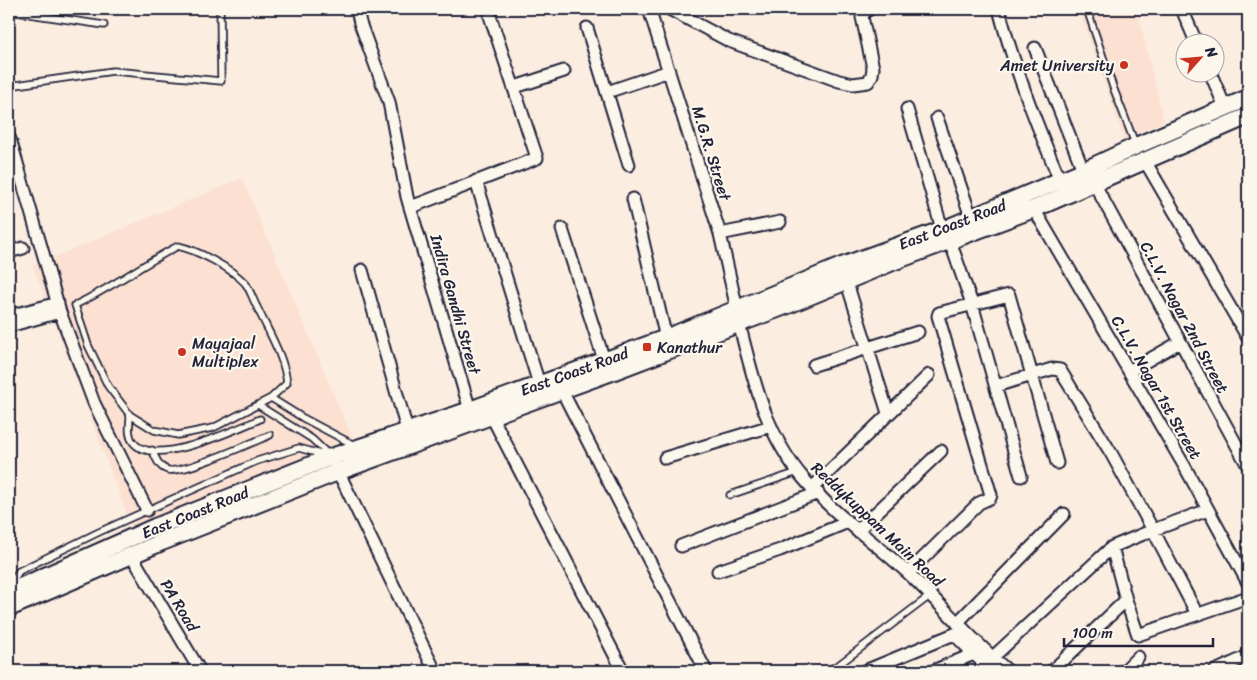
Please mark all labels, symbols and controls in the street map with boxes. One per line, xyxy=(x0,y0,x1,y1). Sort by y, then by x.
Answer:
north arrow xyxy=(1174,32,1224,82)
text: N xyxy=(1197,41,1225,63)
place label: Amet University xyxy=(999,51,1115,80)
marker: Amet University xyxy=(1118,59,1130,71)
street label: M.G.R. Street xyxy=(683,102,740,205)
street label: East Coast Road xyxy=(894,190,1012,258)
street label: Indira Gandhi Street xyxy=(421,230,490,378)
street label: C.L.V. Nagar 2nd Street xyxy=(1132,236,1237,399)
street label: C.L.V. Nagar 1st Street xyxy=(1103,309,1210,465)
place label: Mayajaal Multiplex xyxy=(192,329,259,376)
place label: Kanathur xyxy=(657,333,723,362)
street label: East Coast Road xyxy=(516,338,634,405)
marker: Kanathur xyxy=(641,341,653,353)
marker: Mayajaal Multiplex xyxy=(176,346,188,358)
street label: Reddykuppam Main Road xyxy=(804,454,952,595)
street label: East Coast Road xyxy=(137,477,255,547)
street label: PA Road xyxy=(152,573,208,639)
scale bar xyxy=(1064,615,1213,647)
text: 100 m xyxy=(1072,620,1113,646)

